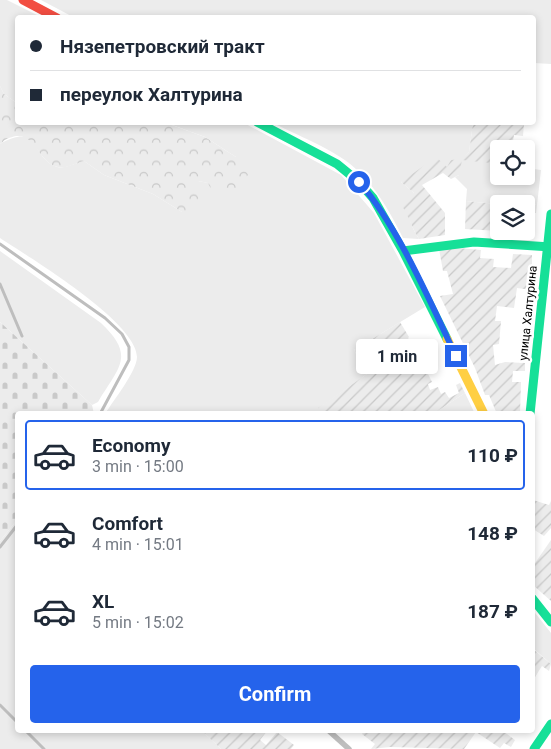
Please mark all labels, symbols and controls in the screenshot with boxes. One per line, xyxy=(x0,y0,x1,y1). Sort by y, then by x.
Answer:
text: Нязепетровский тракт xyxy=(60,35,265,58)
text: переулок Халтурина xyxy=(60,83,243,106)
map controls xyxy=(490,140,535,240)
button: locate xyxy=(490,140,535,185)
route start xyxy=(348,171,370,193)
button: layers xyxy=(490,195,535,240)
street label: улица Халтурина xyxy=(516,265,540,361)
callout: 1 min xyxy=(356,338,438,374)
route end xyxy=(445,345,467,367)
text: 1 min xyxy=(377,347,417,366)
icon: car xyxy=(32,433,77,478)
text: Economy xyxy=(92,434,171,457)
text: 110 ₽ xyxy=(467,444,518,467)
text: 3 min · 15:00 xyxy=(92,457,184,476)
icon: car xyxy=(32,511,77,556)
text: Comfort xyxy=(92,512,163,535)
text: 148 ₽ xyxy=(467,522,518,545)
text: 4 min · 15:01 xyxy=(92,535,184,554)
icon: car xyxy=(32,589,77,634)
text: XL xyxy=(92,590,114,613)
text: 187 ₽ xyxy=(467,600,518,623)
text: 5 min · 15:02 xyxy=(92,613,184,632)
button: Confirm xyxy=(30,665,520,723)

